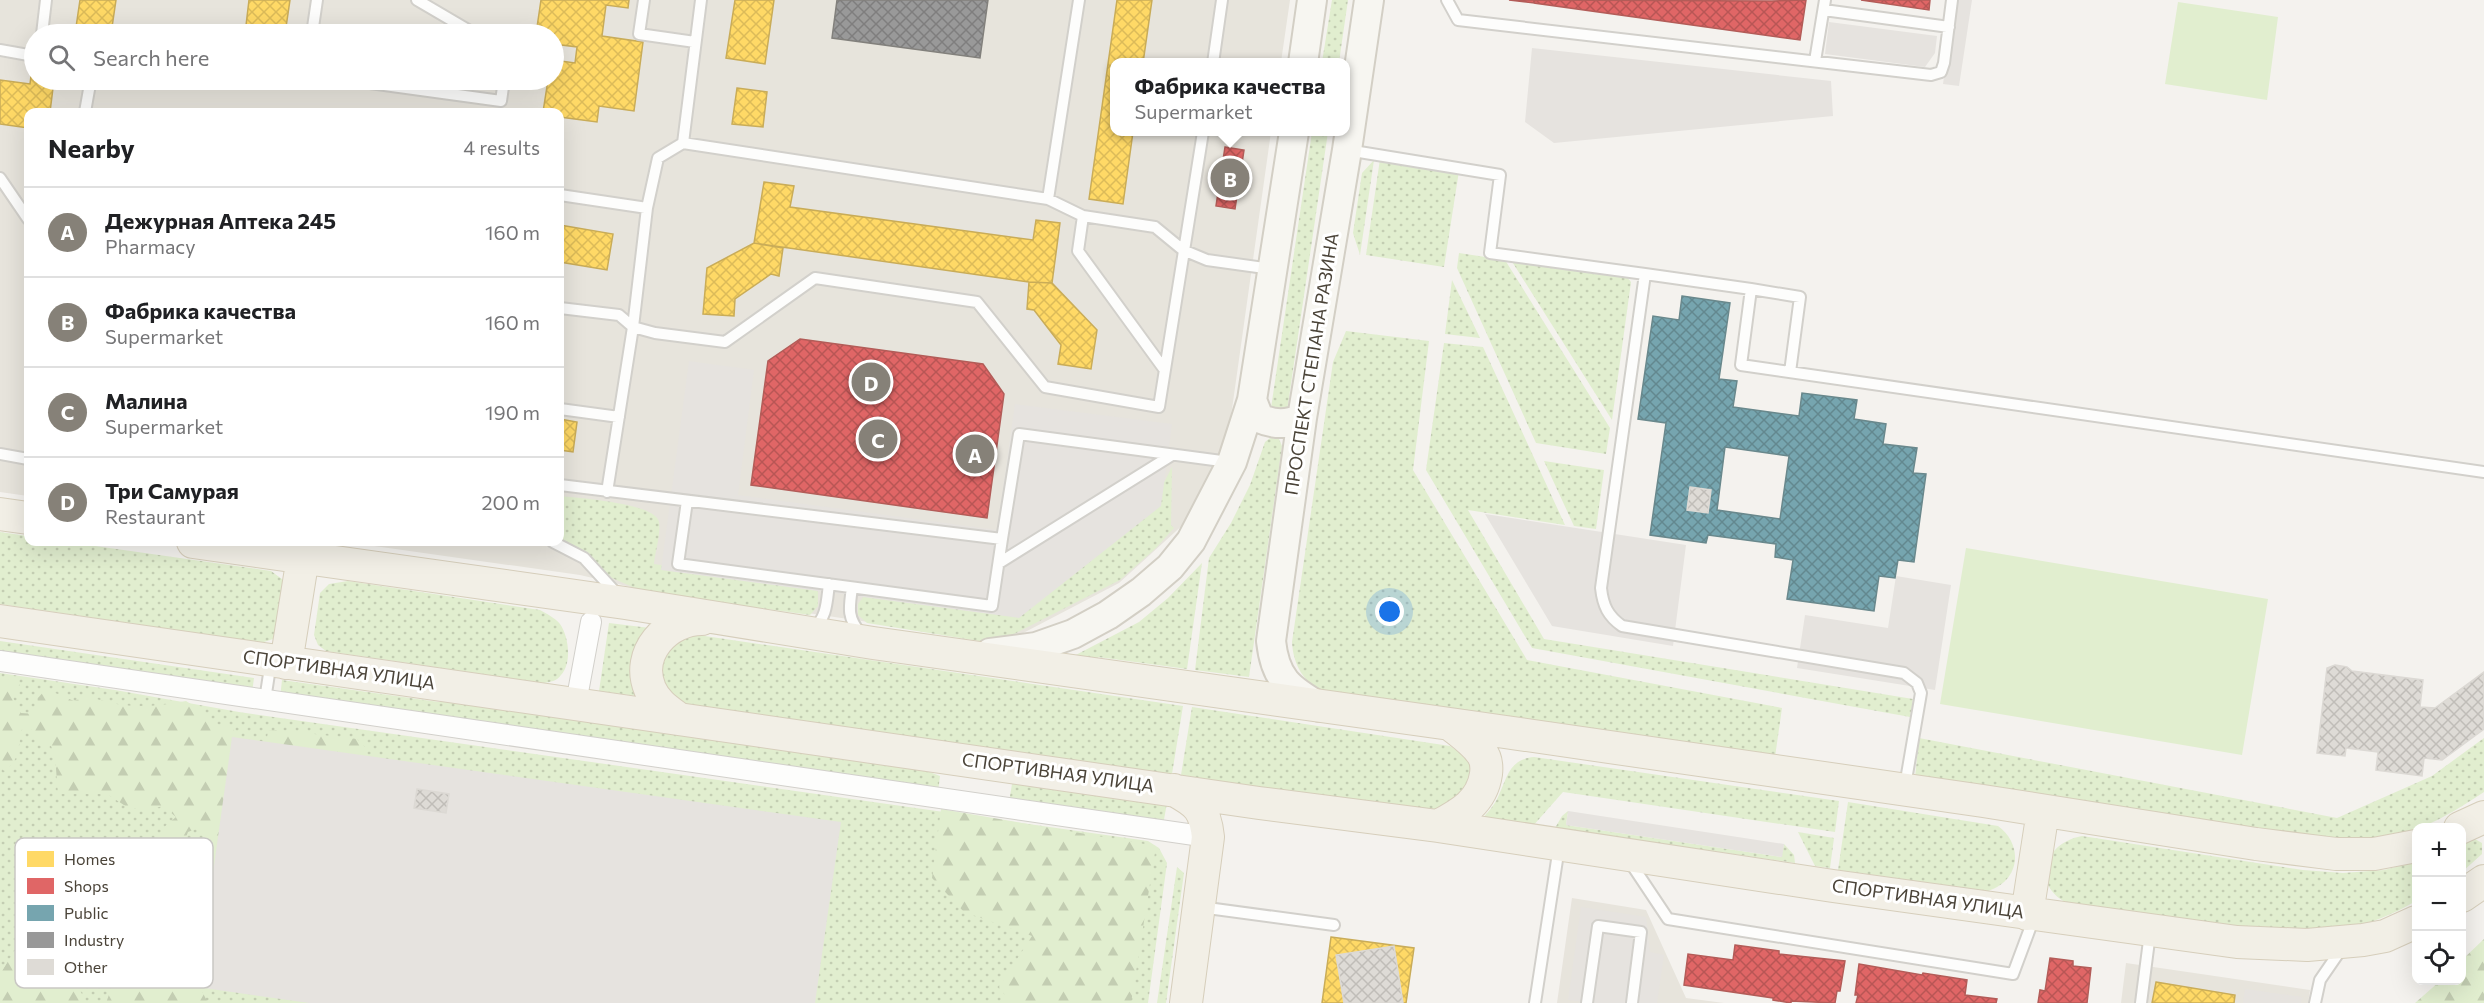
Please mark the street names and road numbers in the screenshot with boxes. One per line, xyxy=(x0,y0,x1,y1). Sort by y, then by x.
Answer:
street label: ПРОСПЕКТ СТЕПАНА РАЗИНА xyxy=(1279,231,1343,497)
street label: СПОРТИВНАЯ УЛИЦА xyxy=(242,645,437,693)
street label: СПОРТИВНАЯ УЛИЦА xyxy=(961,748,1156,796)
street label: СПОРТИВНАЯ УЛИЦА xyxy=(1831,874,2026,922)

